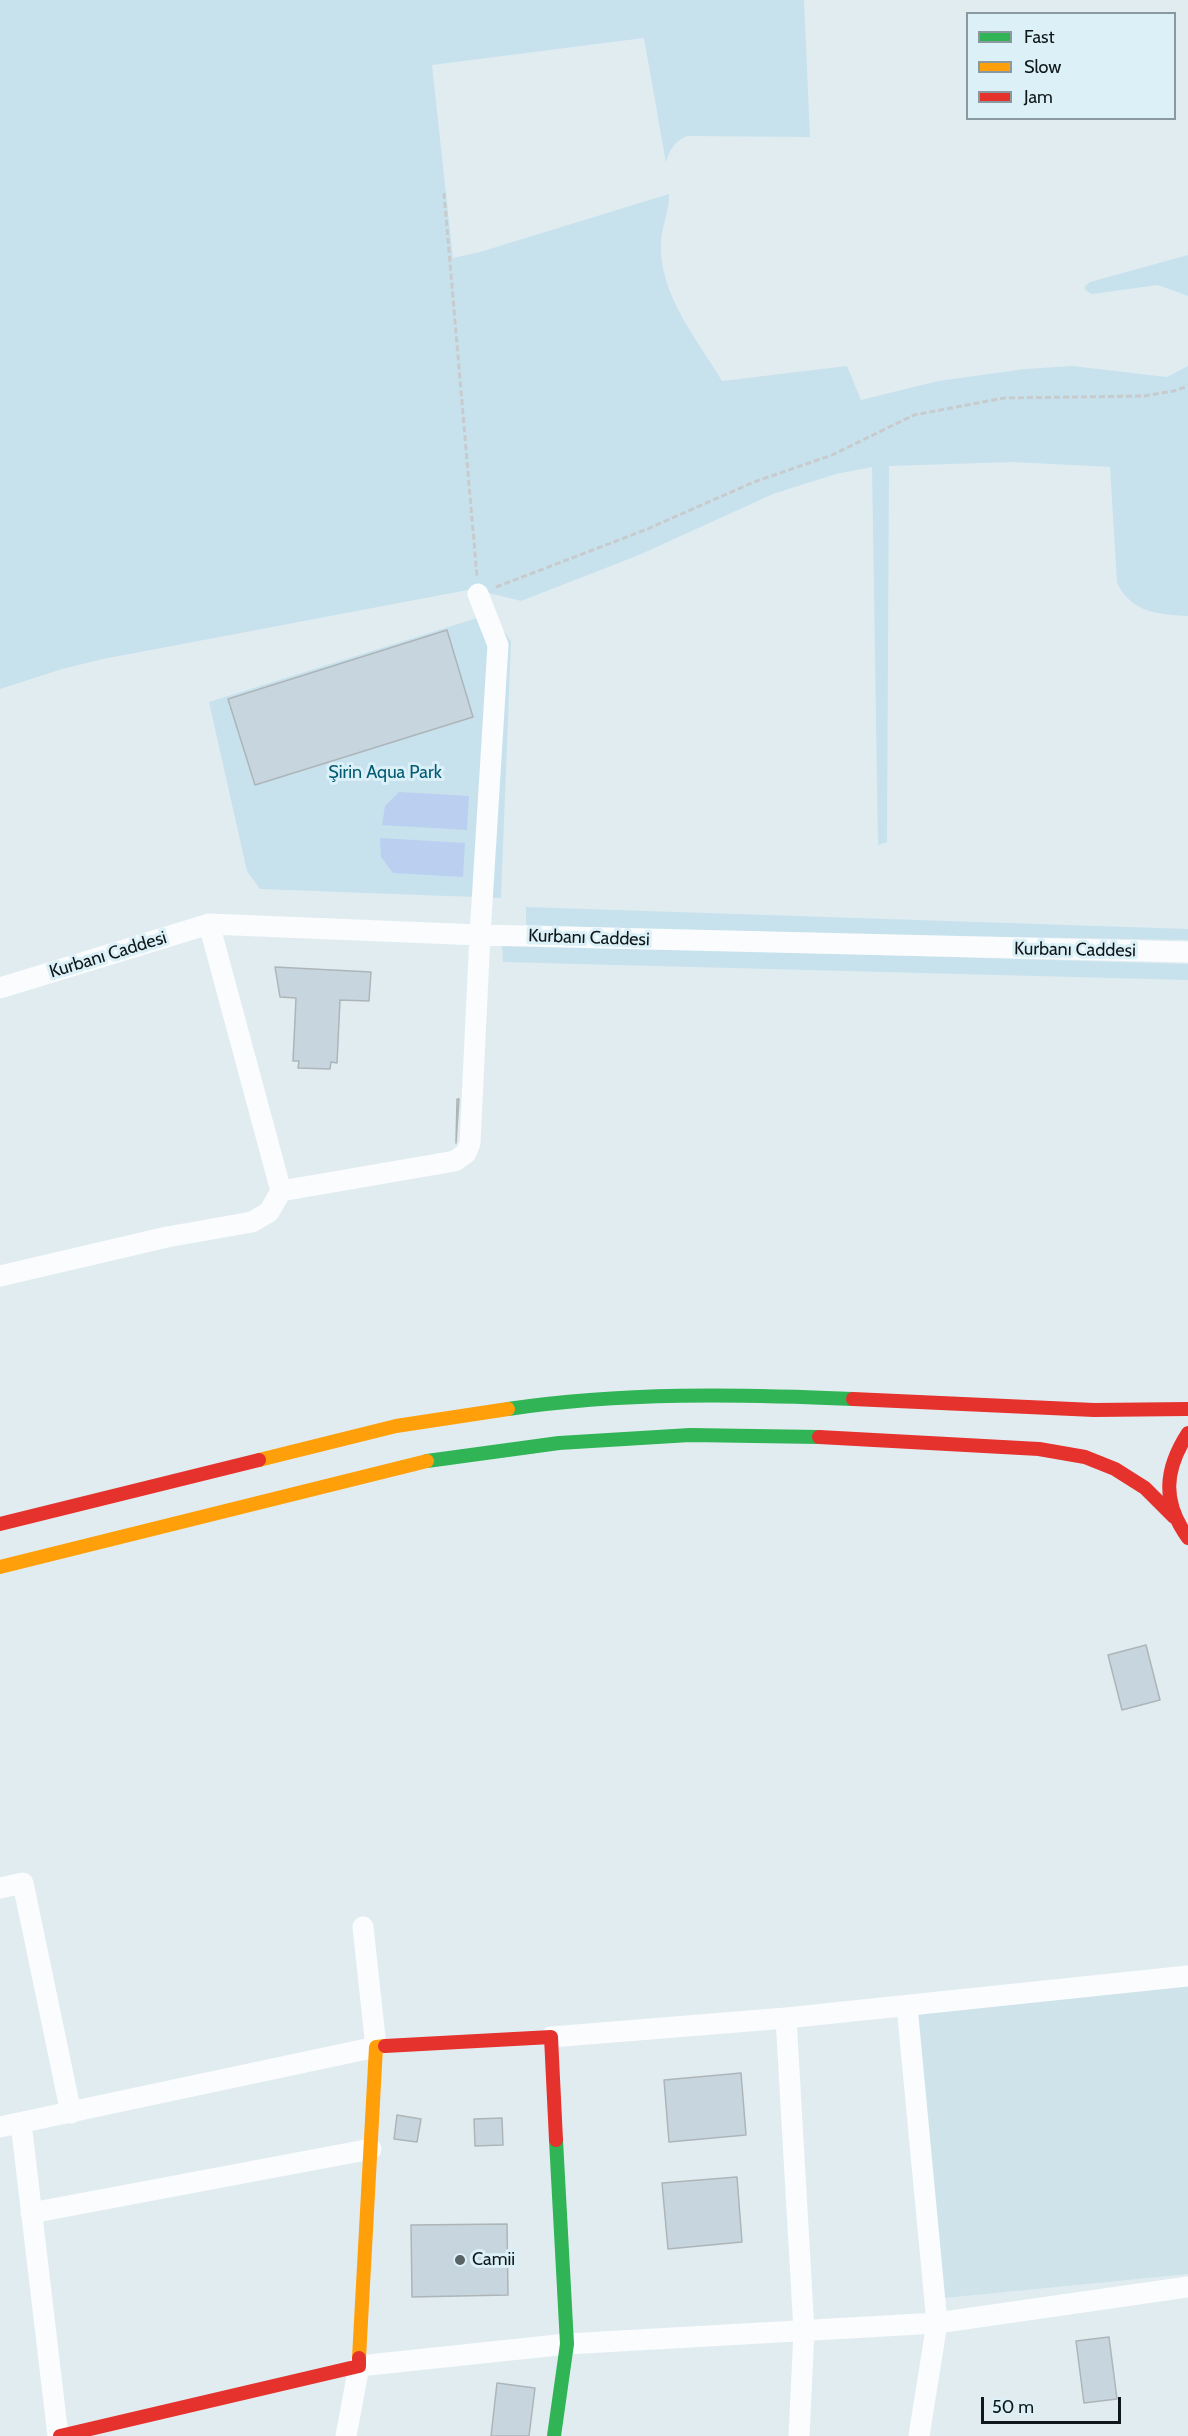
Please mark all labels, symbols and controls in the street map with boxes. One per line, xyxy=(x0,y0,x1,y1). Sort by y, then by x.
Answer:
legend xyxy=(966,12,1176,120)
text: Fast xyxy=(1024,26,1055,48)
text: Slow xyxy=(1024,56,1061,78)
text: Jam xyxy=(1024,86,1053,108)
park label: Şirin Aqua Park xyxy=(328,762,442,784)
street label: Kurbanı Caddesi xyxy=(528,925,650,951)
street label: Kurbanı Caddesi xyxy=(47,927,169,983)
street label: Kurbanı Caddesi xyxy=(1014,938,1136,962)
place label: Camii xyxy=(472,2249,515,2271)
marker: Camii xyxy=(453,2253,467,2267)
scale bar xyxy=(984,2385,1124,2423)
text: 50 m xyxy=(992,2396,1034,2418)

